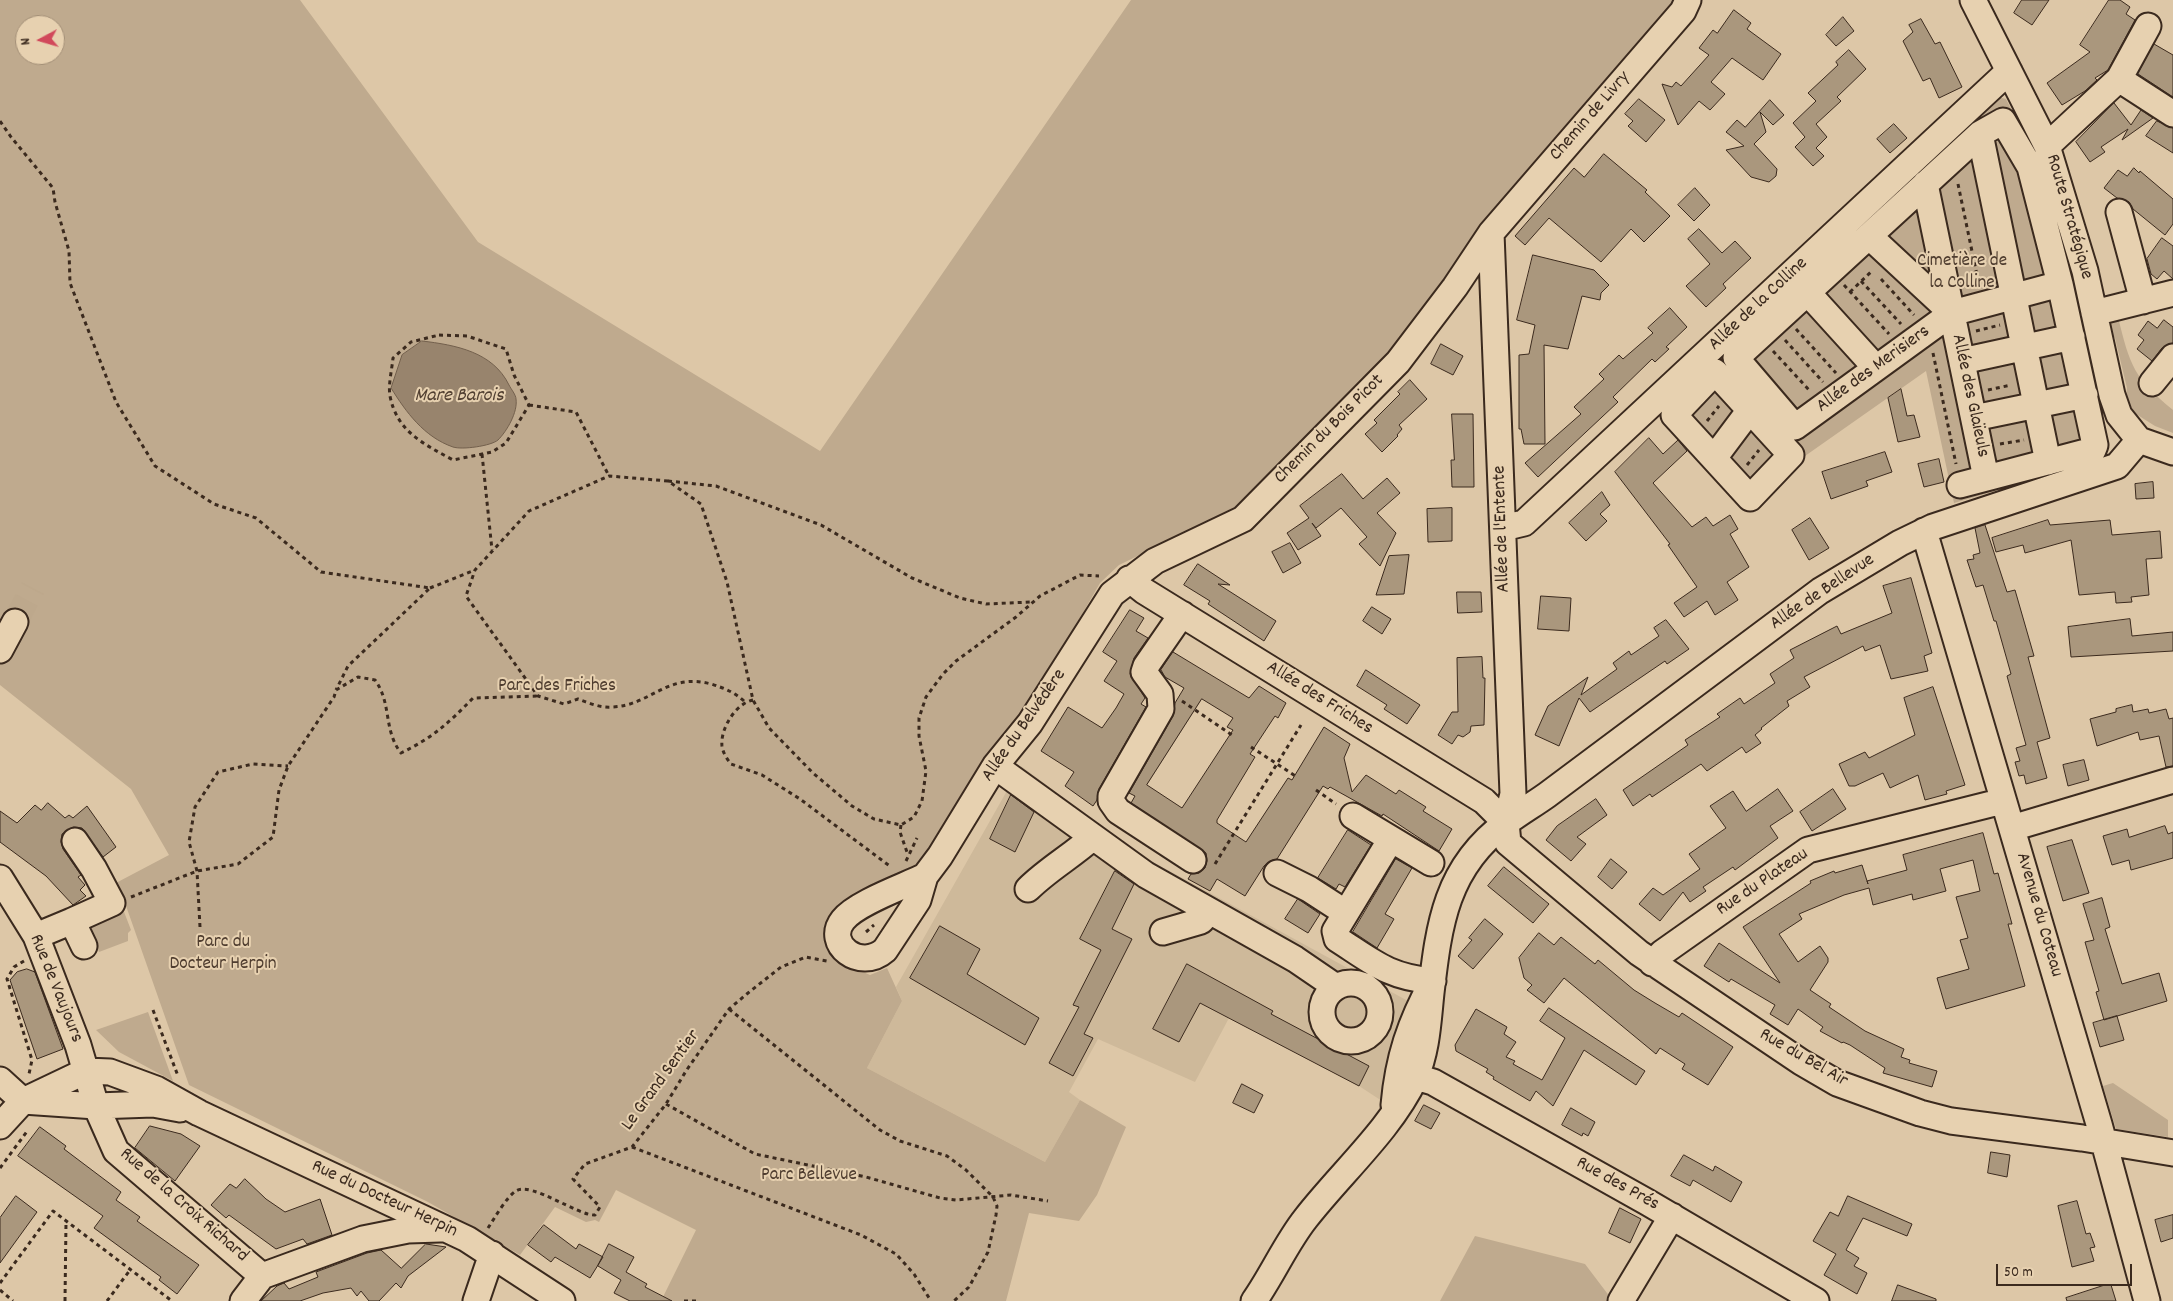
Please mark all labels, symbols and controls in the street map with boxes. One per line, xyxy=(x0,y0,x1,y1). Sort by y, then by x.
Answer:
north arrow xyxy=(15,15,65,65)
text: N xyxy=(16,37,36,46)
street label: Chemin de Livry xyxy=(1546,67,1636,167)
street label: Route Stratégique xyxy=(2039,152,2097,282)
park label: Cimetière de la Colline xyxy=(1917,251,2007,295)
street label: Allée de la Colline xyxy=(1705,253,1813,357)
street label: Allée des Merisiers xyxy=(1813,321,1935,419)
street label: Allée des Glaïeuls xyxy=(1945,332,1993,460)
street label: Chemin du Bois Picot xyxy=(1270,370,1390,490)
water label: Mare Barois xyxy=(414,385,504,409)
street label: Allée de l'Entente xyxy=(1489,465,1517,593)
street label: Allée de Bellevue xyxy=(1766,550,1880,636)
street label: Allée des Friches xyxy=(1261,657,1377,741)
street label: Allée du Belvédère xyxy=(978,665,1072,787)
park label: Parc des Friches xyxy=(498,676,616,698)
street label: Rue du Plateau xyxy=(1713,844,1813,922)
street label: Avenue du Coteau xyxy=(2009,850,2067,980)
street label: Rue de Vaujours xyxy=(23,932,87,1046)
park label: Parc du Docteur Herpin xyxy=(169,932,277,976)
street label: Rue du Bel Air xyxy=(1755,1024,1851,1094)
street label: Le Grand Sentier xyxy=(618,1026,706,1136)
street label: Rue de la Croix Richard xyxy=(114,1144,252,1268)
street label: Rue des Prés xyxy=(1571,1153,1663,1217)
street label: Rue du Docteur Herpin xyxy=(307,1156,461,1244)
park label: Parc Bellevue xyxy=(761,1165,857,1187)
scale bar xyxy=(1998,1254,2134,1286)
text: 50 m xyxy=(2004,1262,2033,1284)

